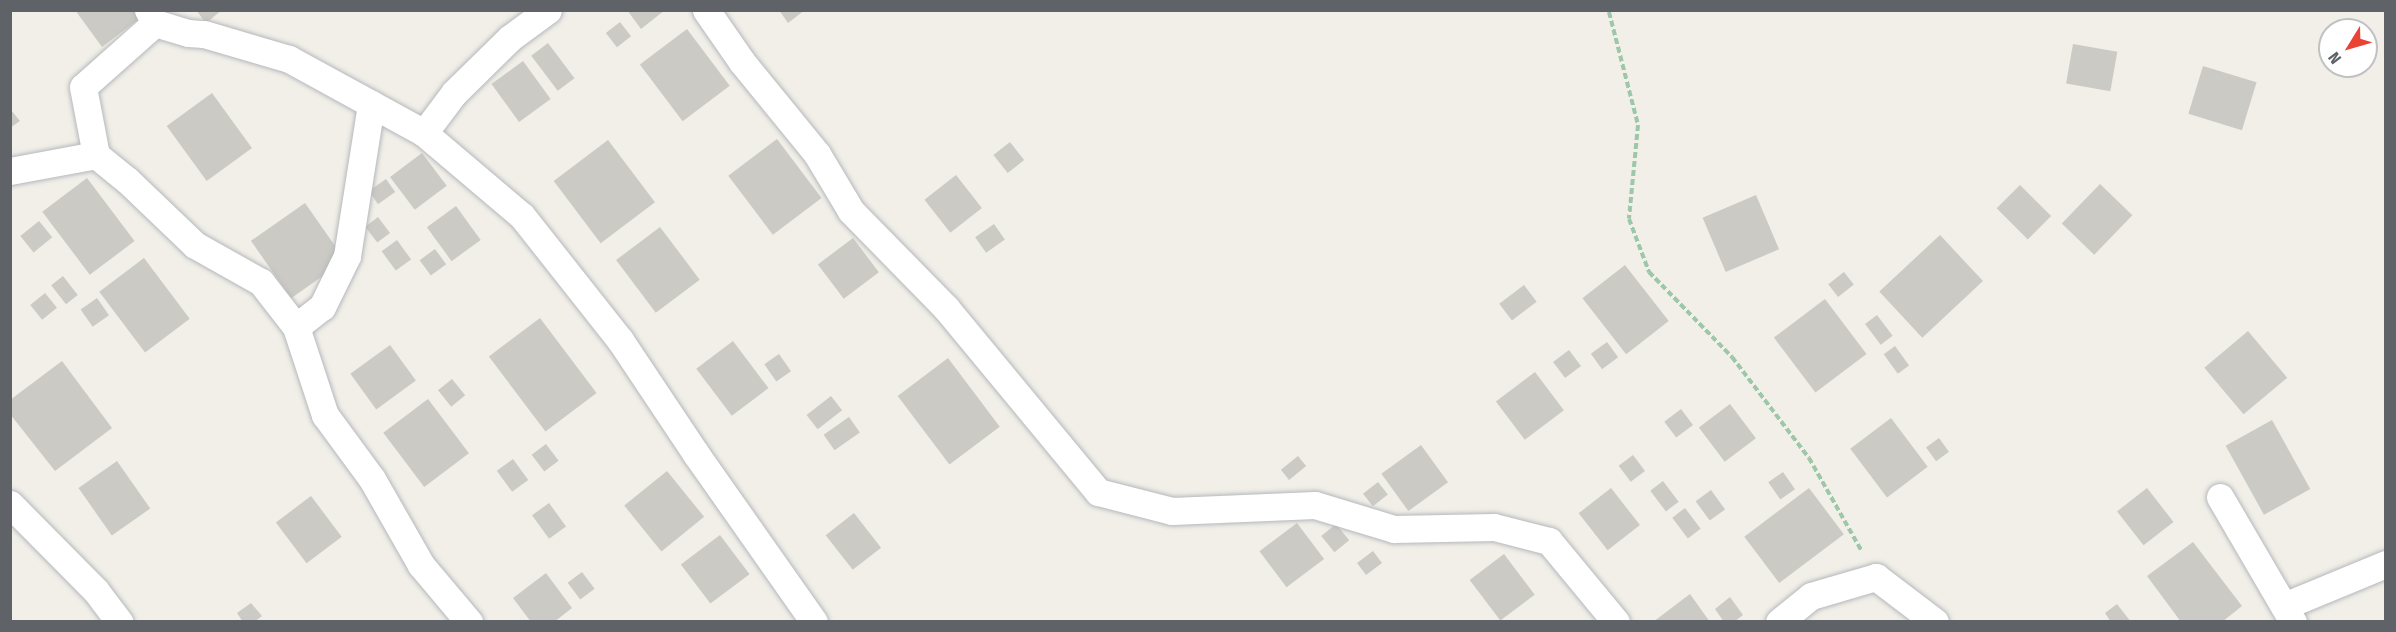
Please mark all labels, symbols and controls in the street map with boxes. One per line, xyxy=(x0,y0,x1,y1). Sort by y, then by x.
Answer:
north arrow xyxy=(2318,18,2378,78)
text: N xyxy=(2324,48,2345,67)

